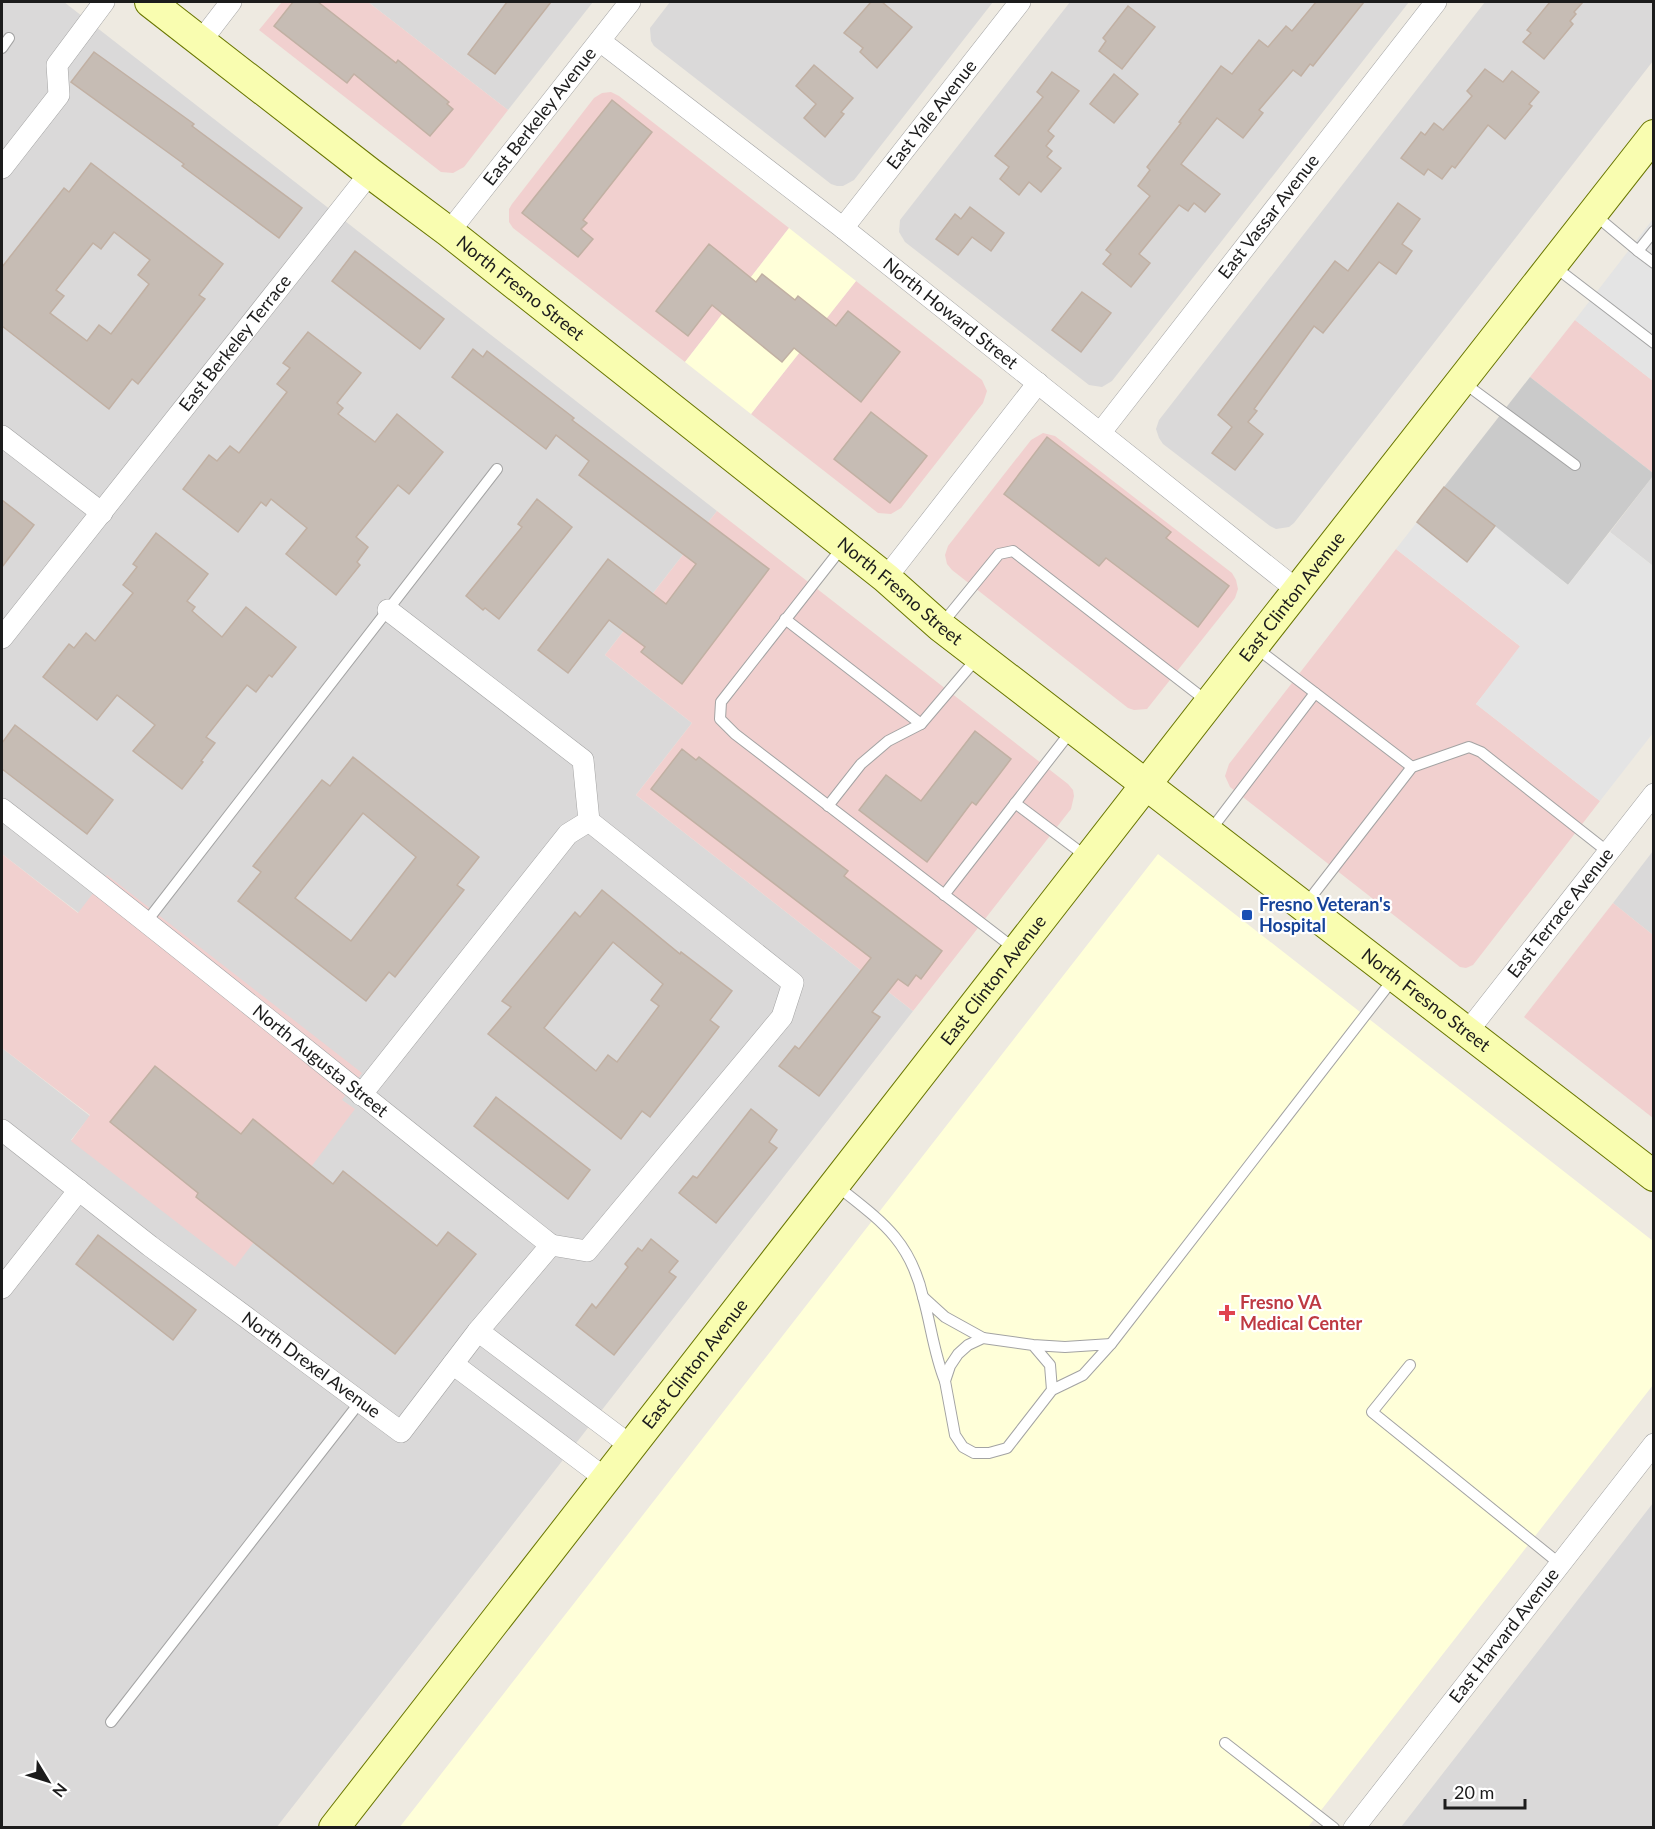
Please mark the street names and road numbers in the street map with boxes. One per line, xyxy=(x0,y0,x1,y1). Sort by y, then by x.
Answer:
street label: East Berkeley Avenue xyxy=(478,42,600,189)
street label: East Yale Avenue xyxy=(881,55,981,173)
street label: East Vassar Avenue xyxy=(1213,149,1323,283)
street label: North Fresno Street xyxy=(453,230,589,345)
street label: North Howard Street xyxy=(879,252,1023,374)
street label: East Berkeley Terrace xyxy=(174,270,295,415)
street label: East Clinton Avenue xyxy=(1234,527,1349,666)
street label: North Fresno Street xyxy=(834,532,968,650)
street label: East Terrace Avenue xyxy=(1502,843,1618,982)
street label: East Clinton Avenue xyxy=(935,910,1050,1049)
street label: North Fresno Street xyxy=(1358,943,1495,1056)
street label: North Augusta Street xyxy=(249,999,394,1122)
street label: East Clinton Avenue xyxy=(637,1294,752,1433)
street label: North Drexel Avenue xyxy=(238,1306,385,1422)
street label: East Harvard Avenue xyxy=(1444,1563,1563,1707)

